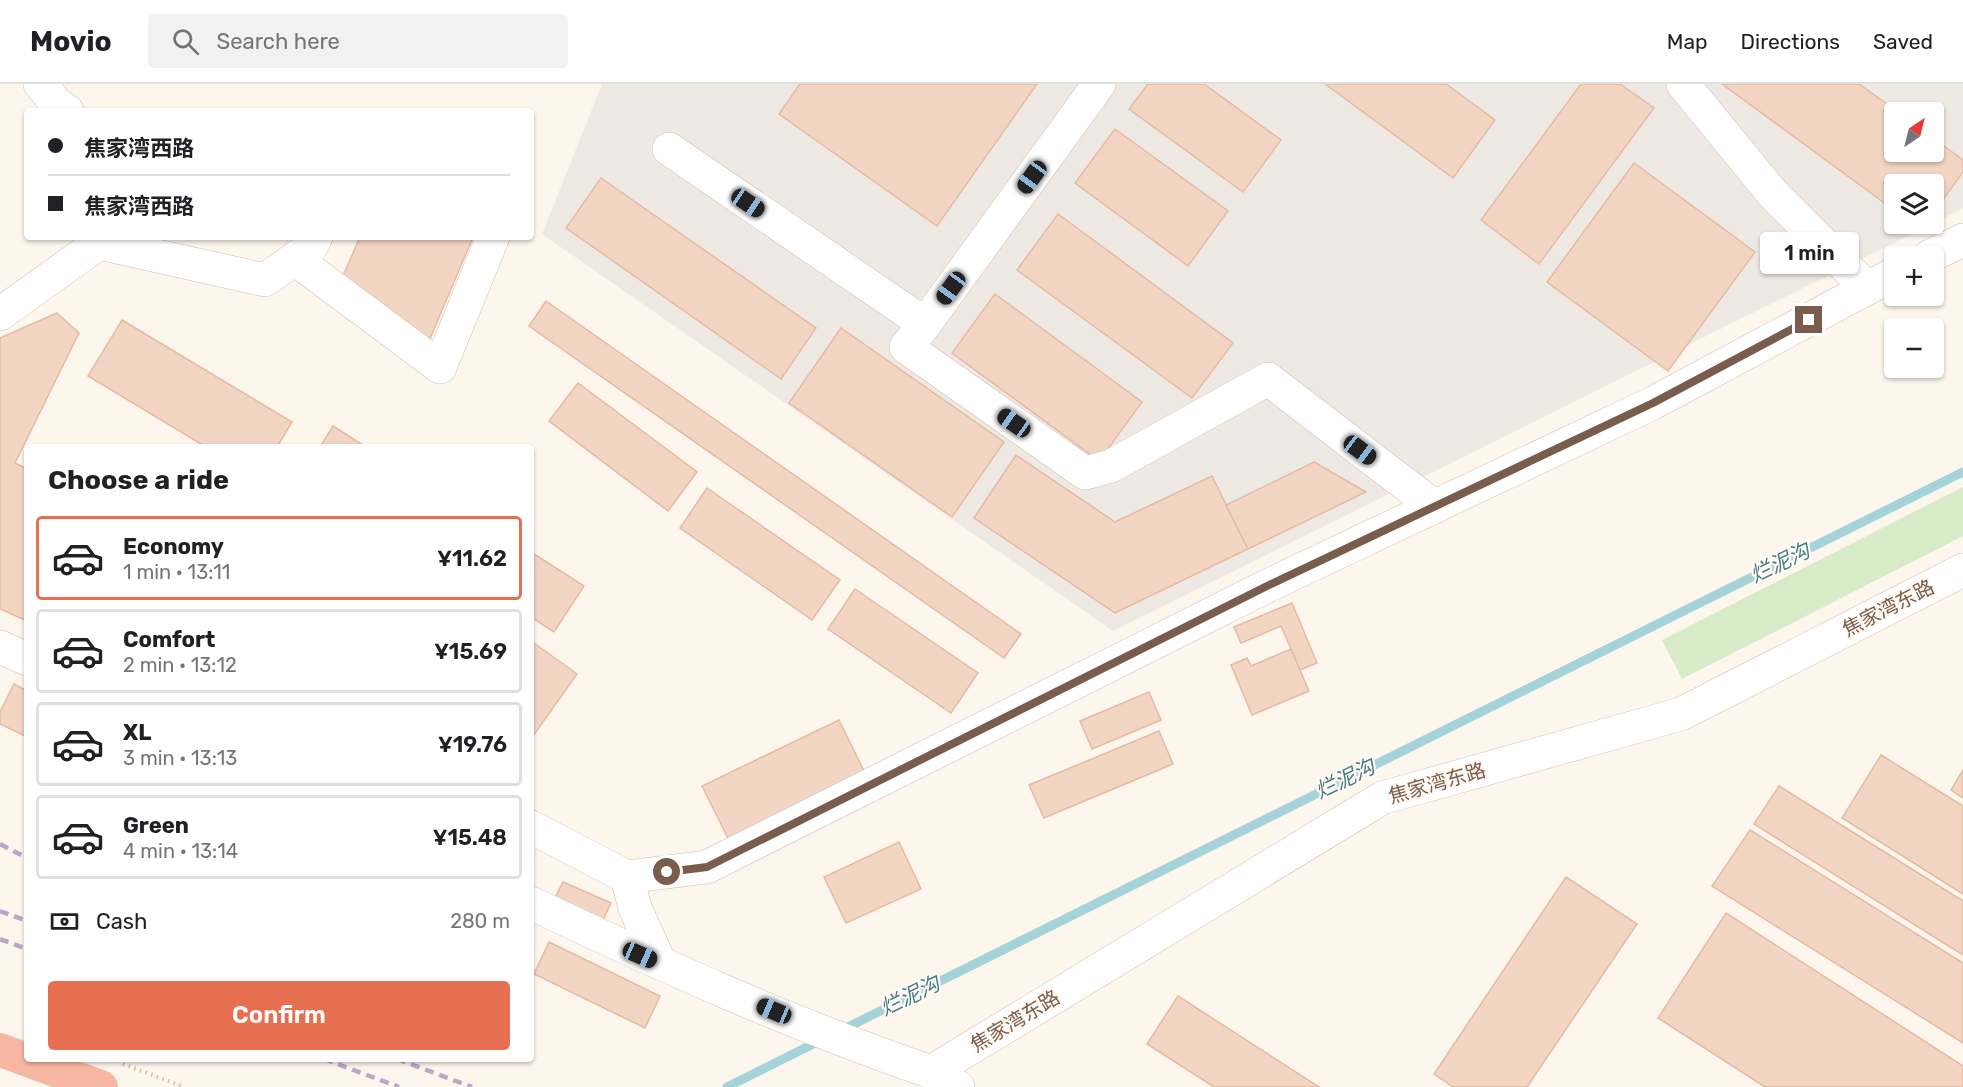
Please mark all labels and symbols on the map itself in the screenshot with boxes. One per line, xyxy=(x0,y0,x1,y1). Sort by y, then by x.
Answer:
north arrow xyxy=(1884,102,1944,162)
car xyxy=(1014,157,1050,197)
car xyxy=(728,185,768,221)
callout: 1 min xyxy=(1760,233,1858,275)
car xyxy=(933,268,969,308)
route end xyxy=(1795,306,1822,333)
car xyxy=(994,405,1034,441)
car xyxy=(1340,432,1380,468)
water label: 烂泥沟 xyxy=(1746,537,1815,588)
street label: 焦家湾东路 xyxy=(1838,575,1938,641)
water label: 烂泥沟 xyxy=(1311,753,1380,804)
street label: 焦家湾东路 xyxy=(1386,758,1488,808)
route start xyxy=(653,858,680,885)
car xyxy=(620,939,660,971)
water label: 烂泥沟 xyxy=(876,970,945,1021)
street label: 焦家湾东路 xyxy=(966,985,1064,1057)
car xyxy=(754,996,794,1026)

